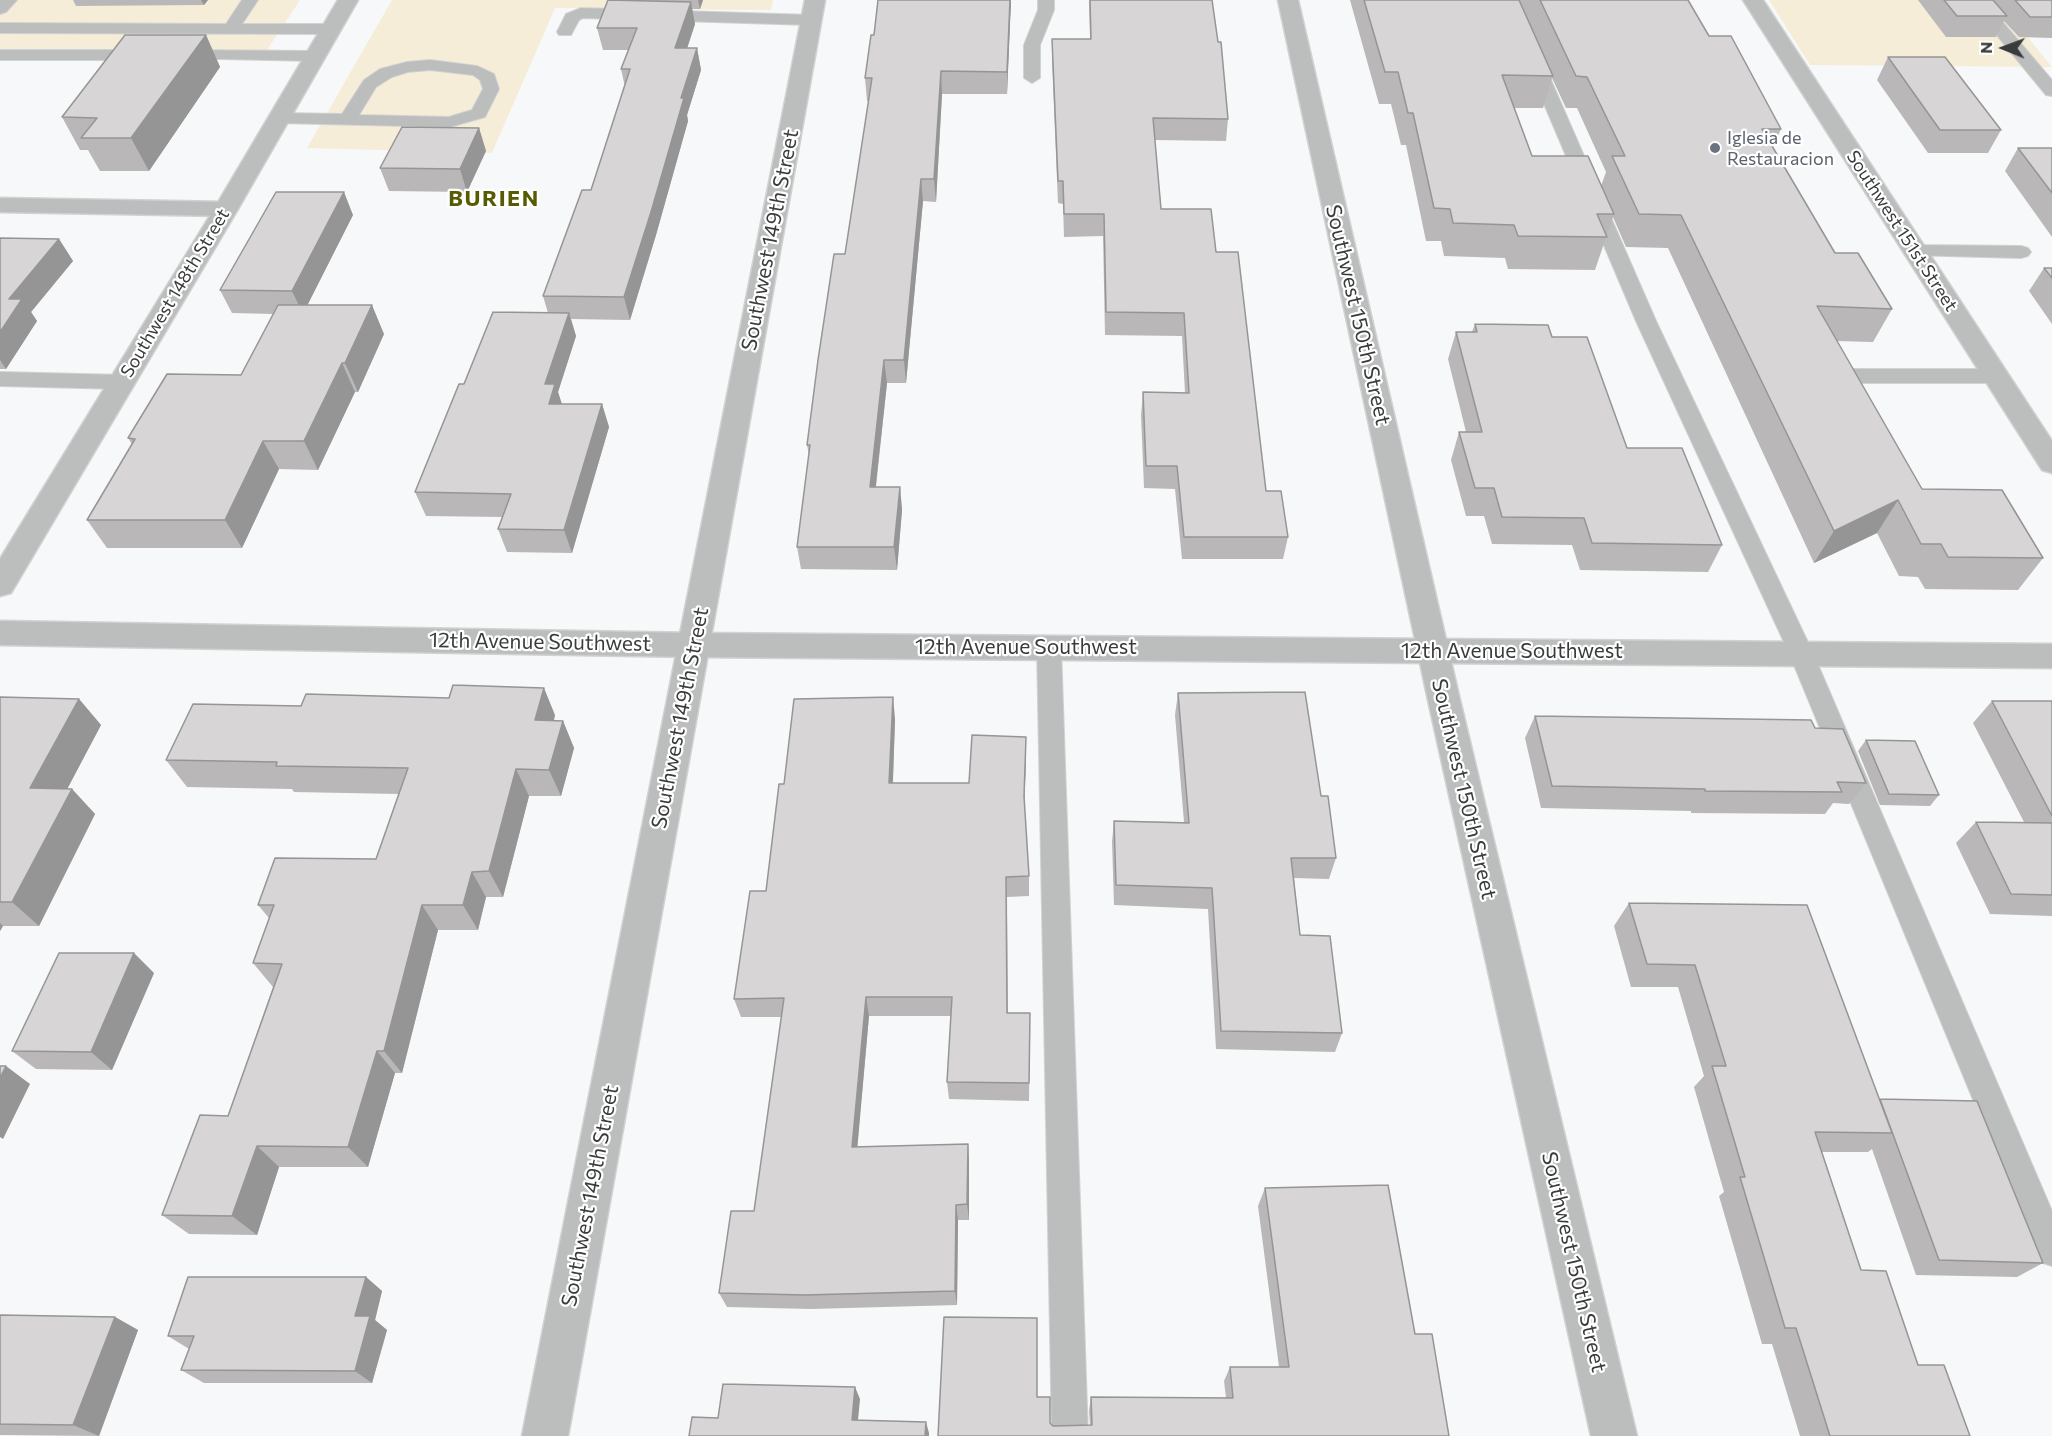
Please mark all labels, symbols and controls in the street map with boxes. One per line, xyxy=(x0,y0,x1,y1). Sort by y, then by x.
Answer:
north arrow xyxy=(1974,18,2034,78)
text: N xyxy=(1976,42,1995,54)
street label: Southwest 149th Street xyxy=(736,127,804,353)
place label: Iglesia de Restauracion xyxy=(1727,127,1834,170)
marker: Iglesia de Restauracion xyxy=(1708,141,1722,155)
street label: Southwest 151st Street xyxy=(1842,147,1962,315)
district label: BURIEN xyxy=(448,186,540,212)
street label: Southwest 150th Street xyxy=(1320,202,1396,428)
street label: Southwest 148th Street xyxy=(116,205,234,381)
street label: Southwest 149th Street xyxy=(646,605,714,831)
street label: 12th Avenue Southwest xyxy=(429,627,651,657)
street label: 12th Avenue Southwest xyxy=(915,634,1137,660)
street label: 12th Avenue Southwest xyxy=(1401,638,1623,664)
street label: Southwest 150th Street xyxy=(1426,676,1502,902)
street label: Southwest 149th Street xyxy=(556,1083,624,1309)
street label: Southwest 150th Street xyxy=(1536,1149,1612,1375)

